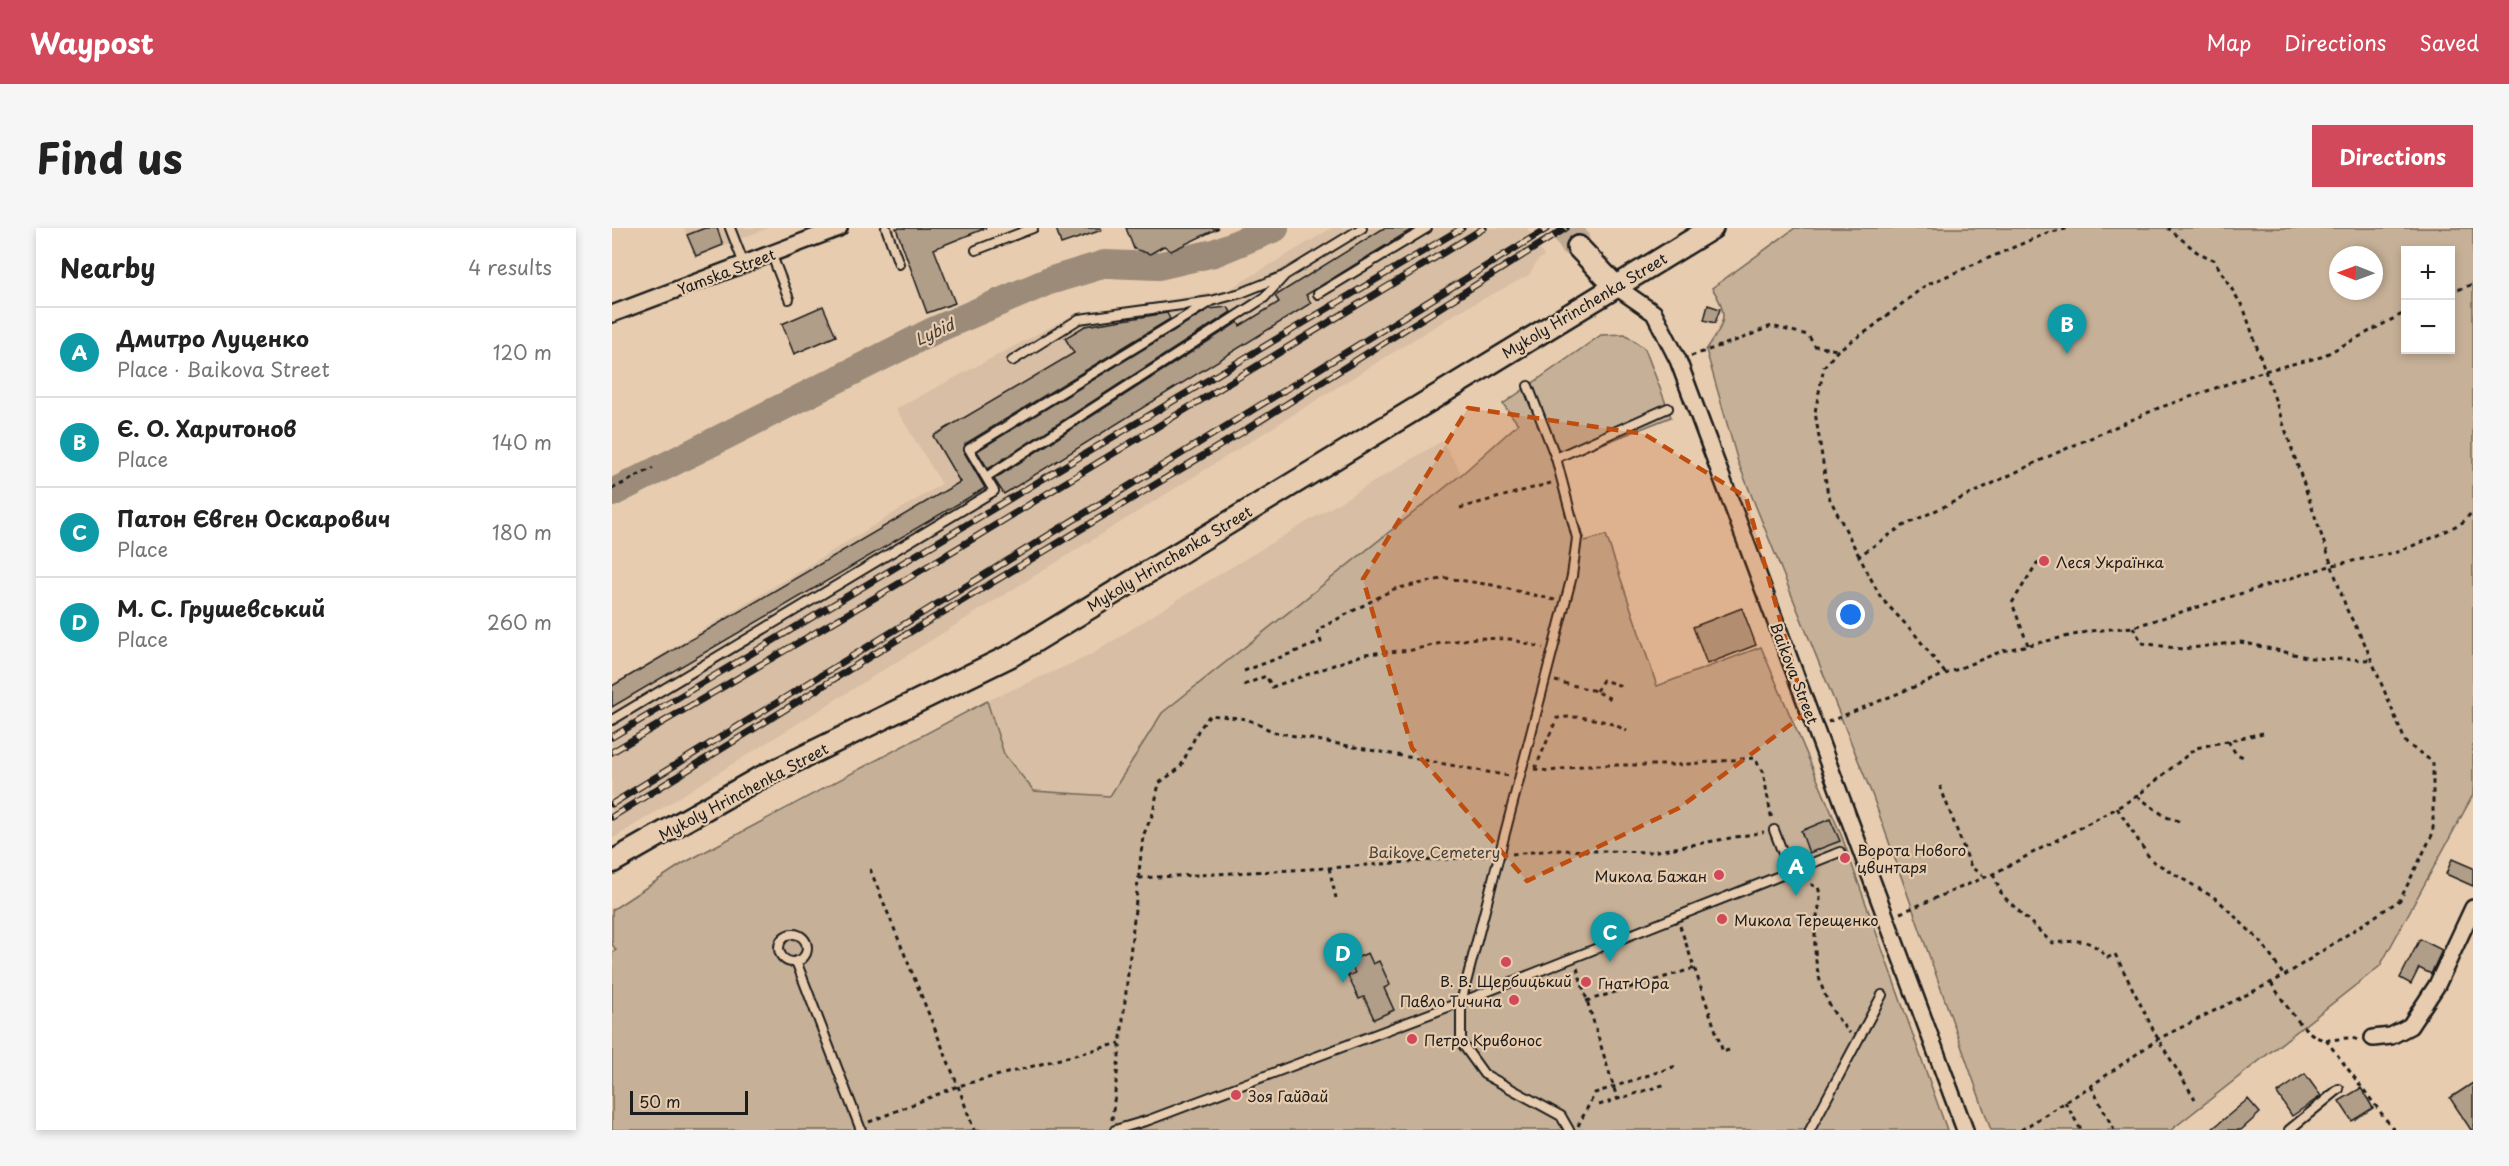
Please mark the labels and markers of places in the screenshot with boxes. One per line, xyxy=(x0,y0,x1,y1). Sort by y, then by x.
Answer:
pin: B xyxy=(2048,304,2086,354)
place label: Леся Українка xyxy=(2056,550,2165,573)
marker: Леся Українка xyxy=(2037,554,2051,568)
place label: Ворота Нового цвинтаря xyxy=(1857,838,1966,878)
pin: A xyxy=(1776,846,1816,896)
marker: Ворота Нового цвинтаря xyxy=(1838,851,1852,865)
place label: Микола Бажан xyxy=(1595,864,1707,887)
marker: Микола Бажан xyxy=(1712,868,1726,882)
place label: Микола Терещенко xyxy=(1734,908,1879,931)
pin: C xyxy=(1590,912,1630,962)
marker: Микола Терещенко xyxy=(1715,912,1729,926)
pin: D xyxy=(1324,934,1362,983)
marker: В. В. Щербицький xyxy=(1499,955,1513,969)
place label: В. В. Щербицький xyxy=(1440,969,1572,992)
place label: Гнат Юра xyxy=(1598,971,1670,994)
marker: Гнат Юра xyxy=(1579,975,1593,989)
place label: Павло Тичина xyxy=(1400,989,1503,1012)
marker: Павло Тичина xyxy=(1507,993,1521,1007)
place label: Петро Кривонос xyxy=(1424,1028,1542,1051)
marker: Петро Кривонос xyxy=(1405,1032,1419,1046)
place label: Зоя Гайдай xyxy=(1248,1084,1328,1107)
marker: Зоя Гайдай xyxy=(1229,1088,1243,1102)

